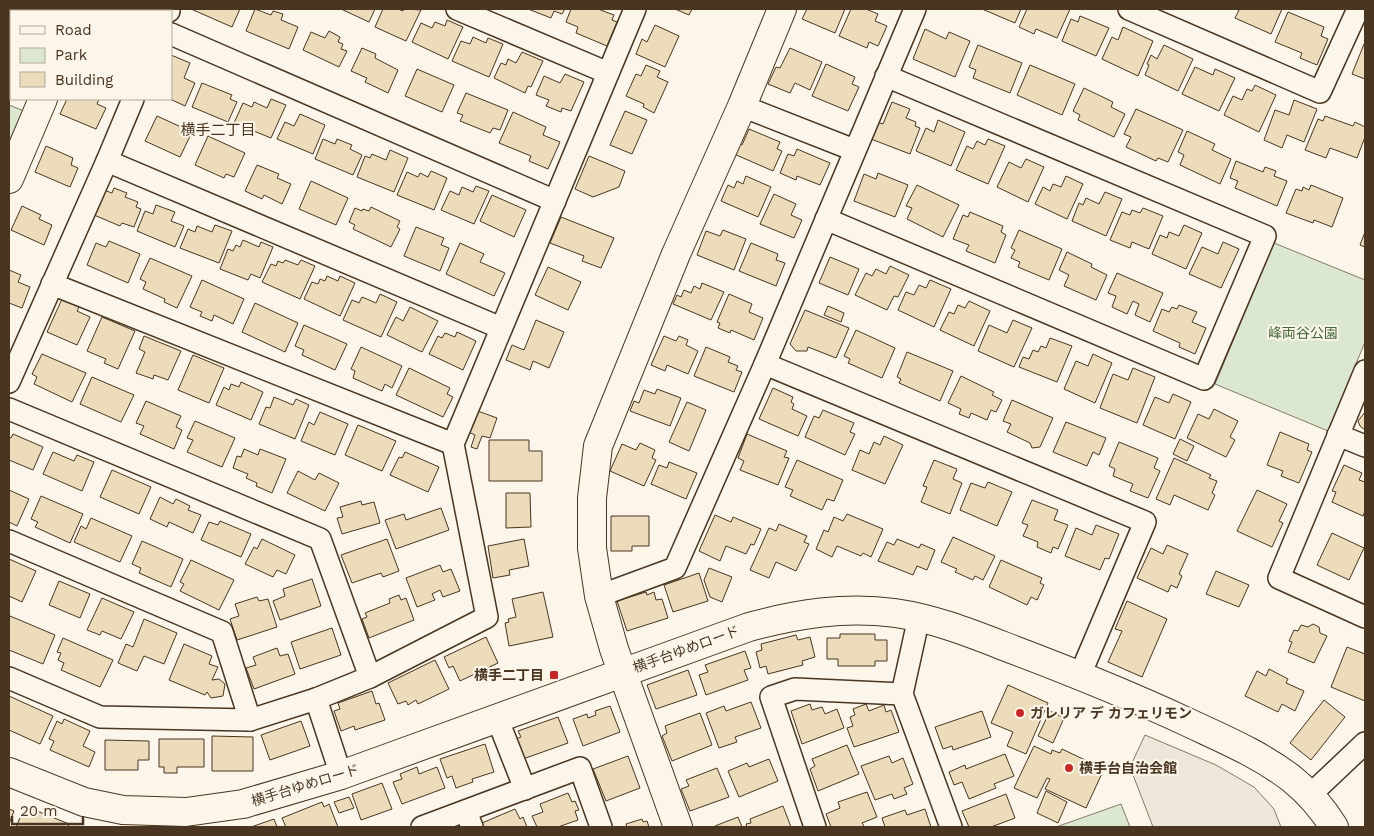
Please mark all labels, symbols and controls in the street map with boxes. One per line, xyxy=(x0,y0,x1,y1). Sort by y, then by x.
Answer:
legend xyxy=(10,10,172,100)
text: Road xyxy=(55,21,92,39)
text: Park xyxy=(55,46,88,64)
text: Building xyxy=(55,71,113,89)
district label: 横手二丁目 xyxy=(180,121,256,139)
park label: 峰両谷公園 xyxy=(1268,325,1338,341)
street label: 横手台ゆめロード xyxy=(631,622,741,676)
place label: 横手二丁目 xyxy=(474,667,544,683)
marker: 横手二丁目 xyxy=(548,669,560,681)
place label: ガレリア デ カフェリモン xyxy=(1030,705,1192,721)
marker: ガレリア デ カフェリモン xyxy=(1014,707,1026,719)
place label: 横手台自治会館 xyxy=(1079,760,1177,776)
street label: 横手台ゆめロード xyxy=(249,761,361,809)
marker: 横手台自治会館 xyxy=(1063,762,1075,774)
scale bar xyxy=(12,794,84,826)
text: 20 m xyxy=(20,802,58,820)

